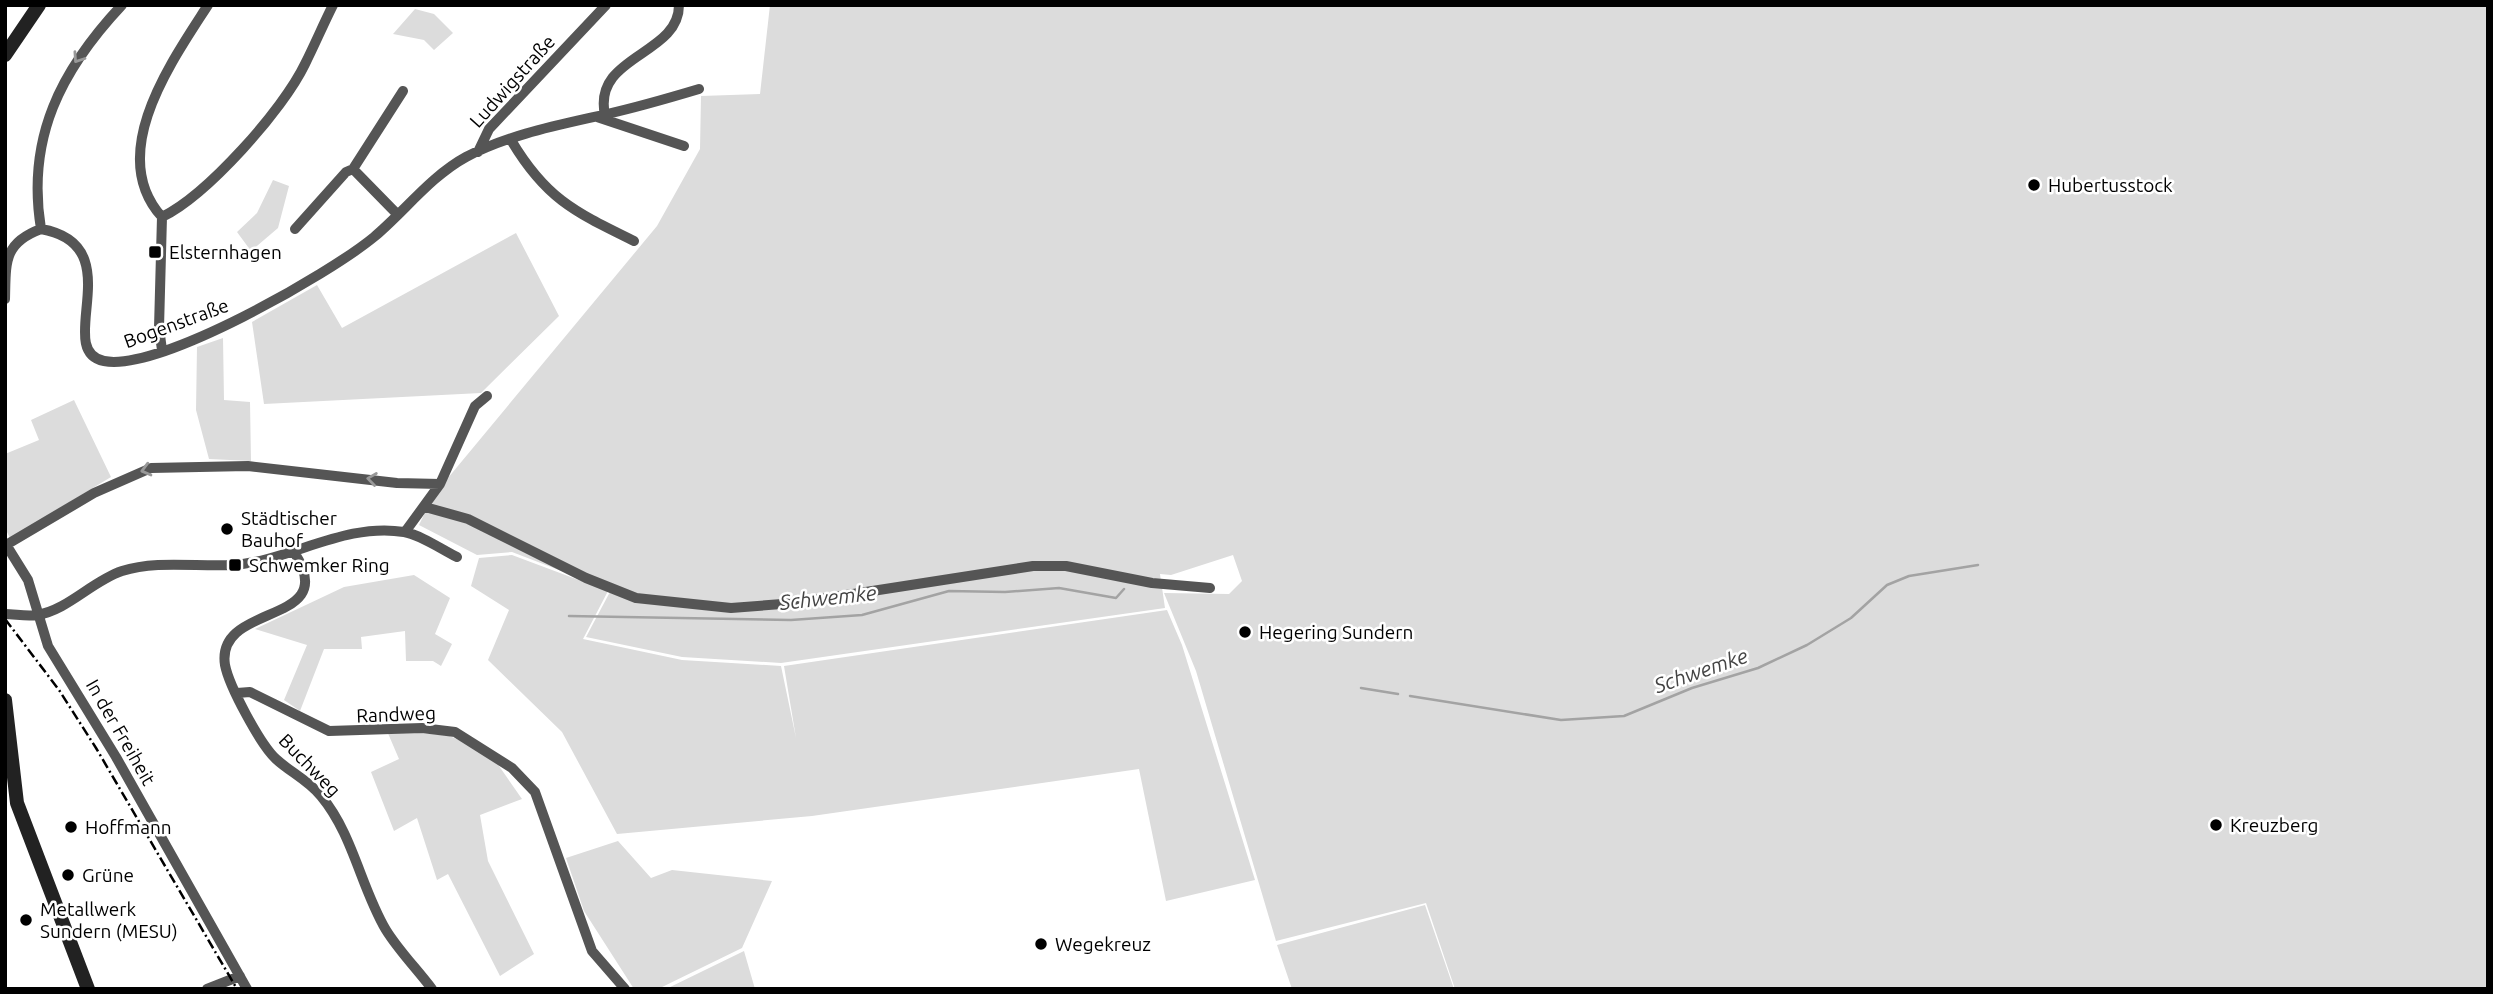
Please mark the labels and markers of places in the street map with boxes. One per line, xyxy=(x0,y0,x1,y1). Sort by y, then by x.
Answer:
place label: Hubertusstock xyxy=(2048,174,2173,196)
marker: Hubertusstock xyxy=(2026,177,2042,193)
place label: Elsternhagen xyxy=(169,241,282,263)
marker: Elsternhagen xyxy=(147,244,163,260)
place label: Städtischer Bauhof xyxy=(241,507,337,551)
marker: Städtischer Bauhof xyxy=(219,521,235,537)
place label: Schwemker Ring xyxy=(249,554,390,576)
marker: Schwemker Ring xyxy=(227,557,243,573)
place label: Hegering Sundern xyxy=(1259,621,1413,643)
marker: Hegering Sundern xyxy=(1237,624,1253,640)
place label: Kreuzberg xyxy=(2230,814,2319,836)
place label: Hoffmann xyxy=(85,816,172,838)
marker: Kreuzberg xyxy=(2208,817,2224,833)
marker: Hoffmann xyxy=(63,819,79,835)
place label: Grüne xyxy=(82,864,134,886)
marker: Grüne xyxy=(60,867,76,883)
place label: Metallwerk Sundern (MESU) xyxy=(40,898,178,942)
marker: Metallwerk Sundern (MESU) xyxy=(18,912,34,928)
place label: Wegekreuz xyxy=(1055,933,1151,955)
marker: Wegekreuz xyxy=(1033,936,1049,952)

